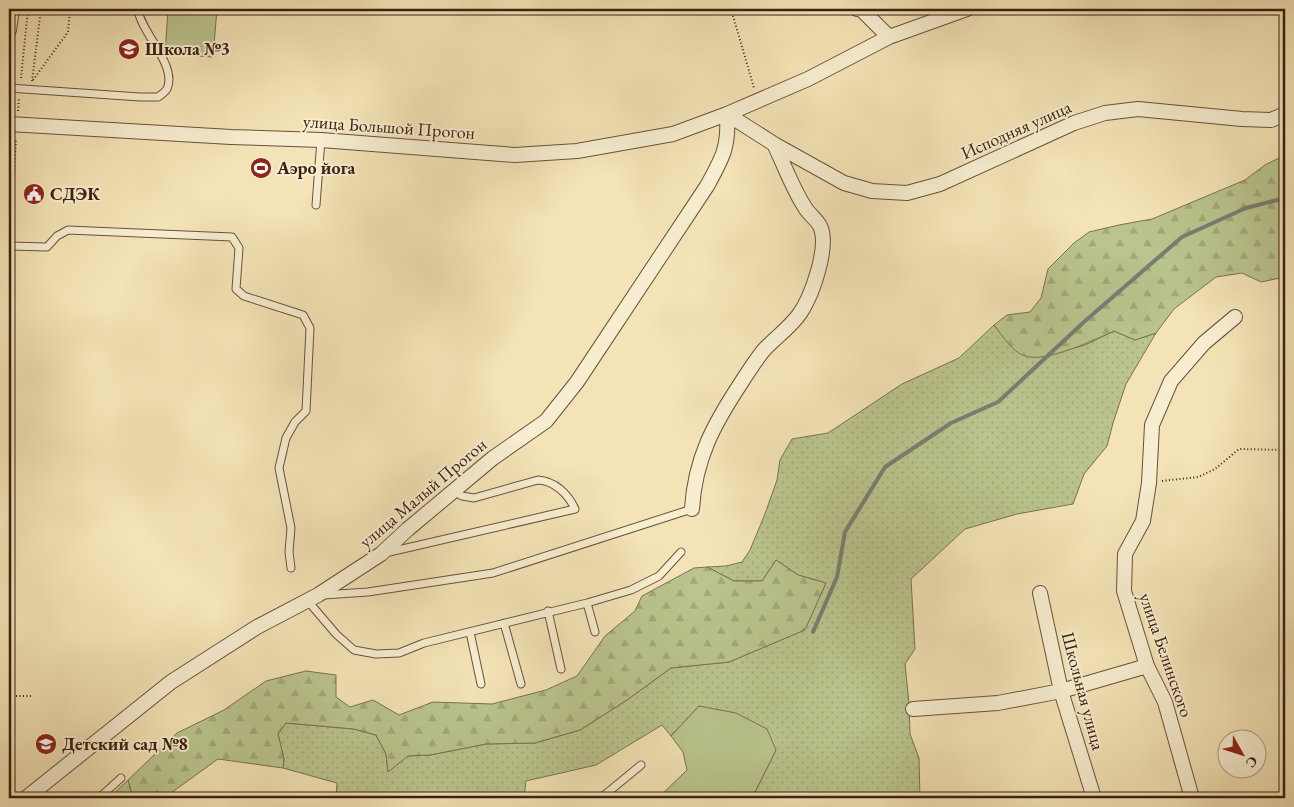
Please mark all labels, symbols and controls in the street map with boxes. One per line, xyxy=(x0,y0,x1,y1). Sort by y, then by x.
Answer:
school or university icon: Школа №3 xyxy=(117,37,141,61)
place label: Школа №3 xyxy=(145,37,230,60)
street label: Исподняя улица xyxy=(957,95,1075,164)
street label: улица Большой Прогон xyxy=(302,109,476,144)
sports icon: Аэро йога xyxy=(249,156,273,180)
place label: Аэро йога xyxy=(276,156,356,179)
public building icon: СДЭК xyxy=(22,182,46,206)
place label: СДЭК xyxy=(50,182,100,205)
street label: улица Малый Прогон xyxy=(354,433,491,553)
street label: улица Белинского xyxy=(1134,590,1199,720)
street label: Школьная улица xyxy=(1057,629,1110,753)
north arrow xyxy=(1216,730,1266,780)
school or university icon: Детский сад №8 xyxy=(34,732,58,756)
place label: Детский сад №8 xyxy=(62,732,188,755)
text: С xyxy=(1242,753,1262,772)

